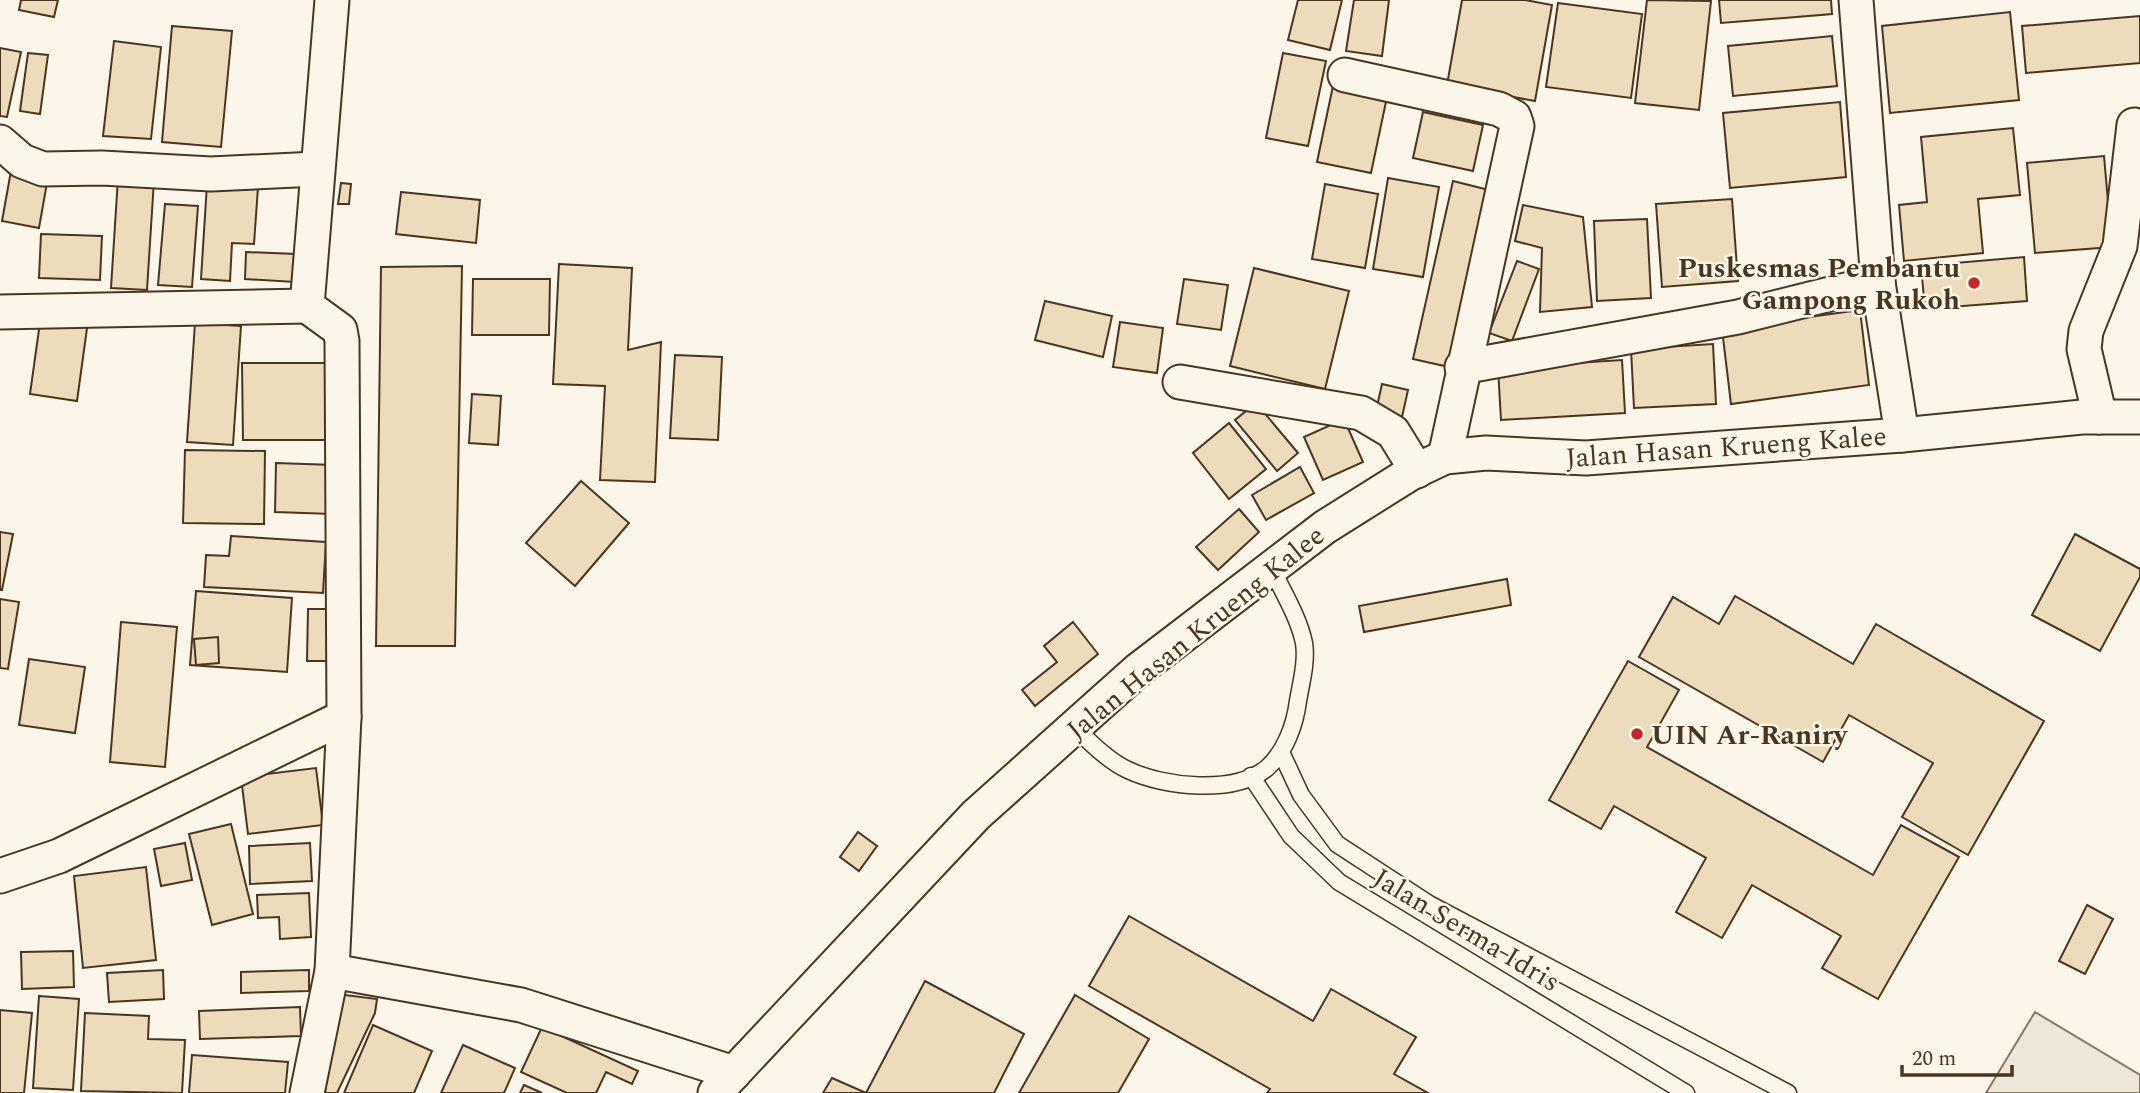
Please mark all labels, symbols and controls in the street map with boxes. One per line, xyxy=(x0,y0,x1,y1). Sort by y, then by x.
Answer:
place label: Puskesmas Pembantu Gampong Rukoh xyxy=(1678,247,1960,322)
marker: Puskesmas Pembantu Gampong Rukoh xyxy=(1966,275,1982,291)
street label: Jalan Hasan Krueng Kalee xyxy=(1564,415,1888,480)
street label: Jalan Hasan Krueng Kalee xyxy=(1057,515,1334,751)
place label: UIN Ar-Raniry xyxy=(1651,714,1849,757)
marker: UIN Ar-Raniry xyxy=(1629,726,1645,742)
street label: Jalan Serma Idris xyxy=(1364,857,1568,1003)
scale bar xyxy=(1902,1034,2012,1078)
text: 20 m xyxy=(1912,1043,1956,1075)

